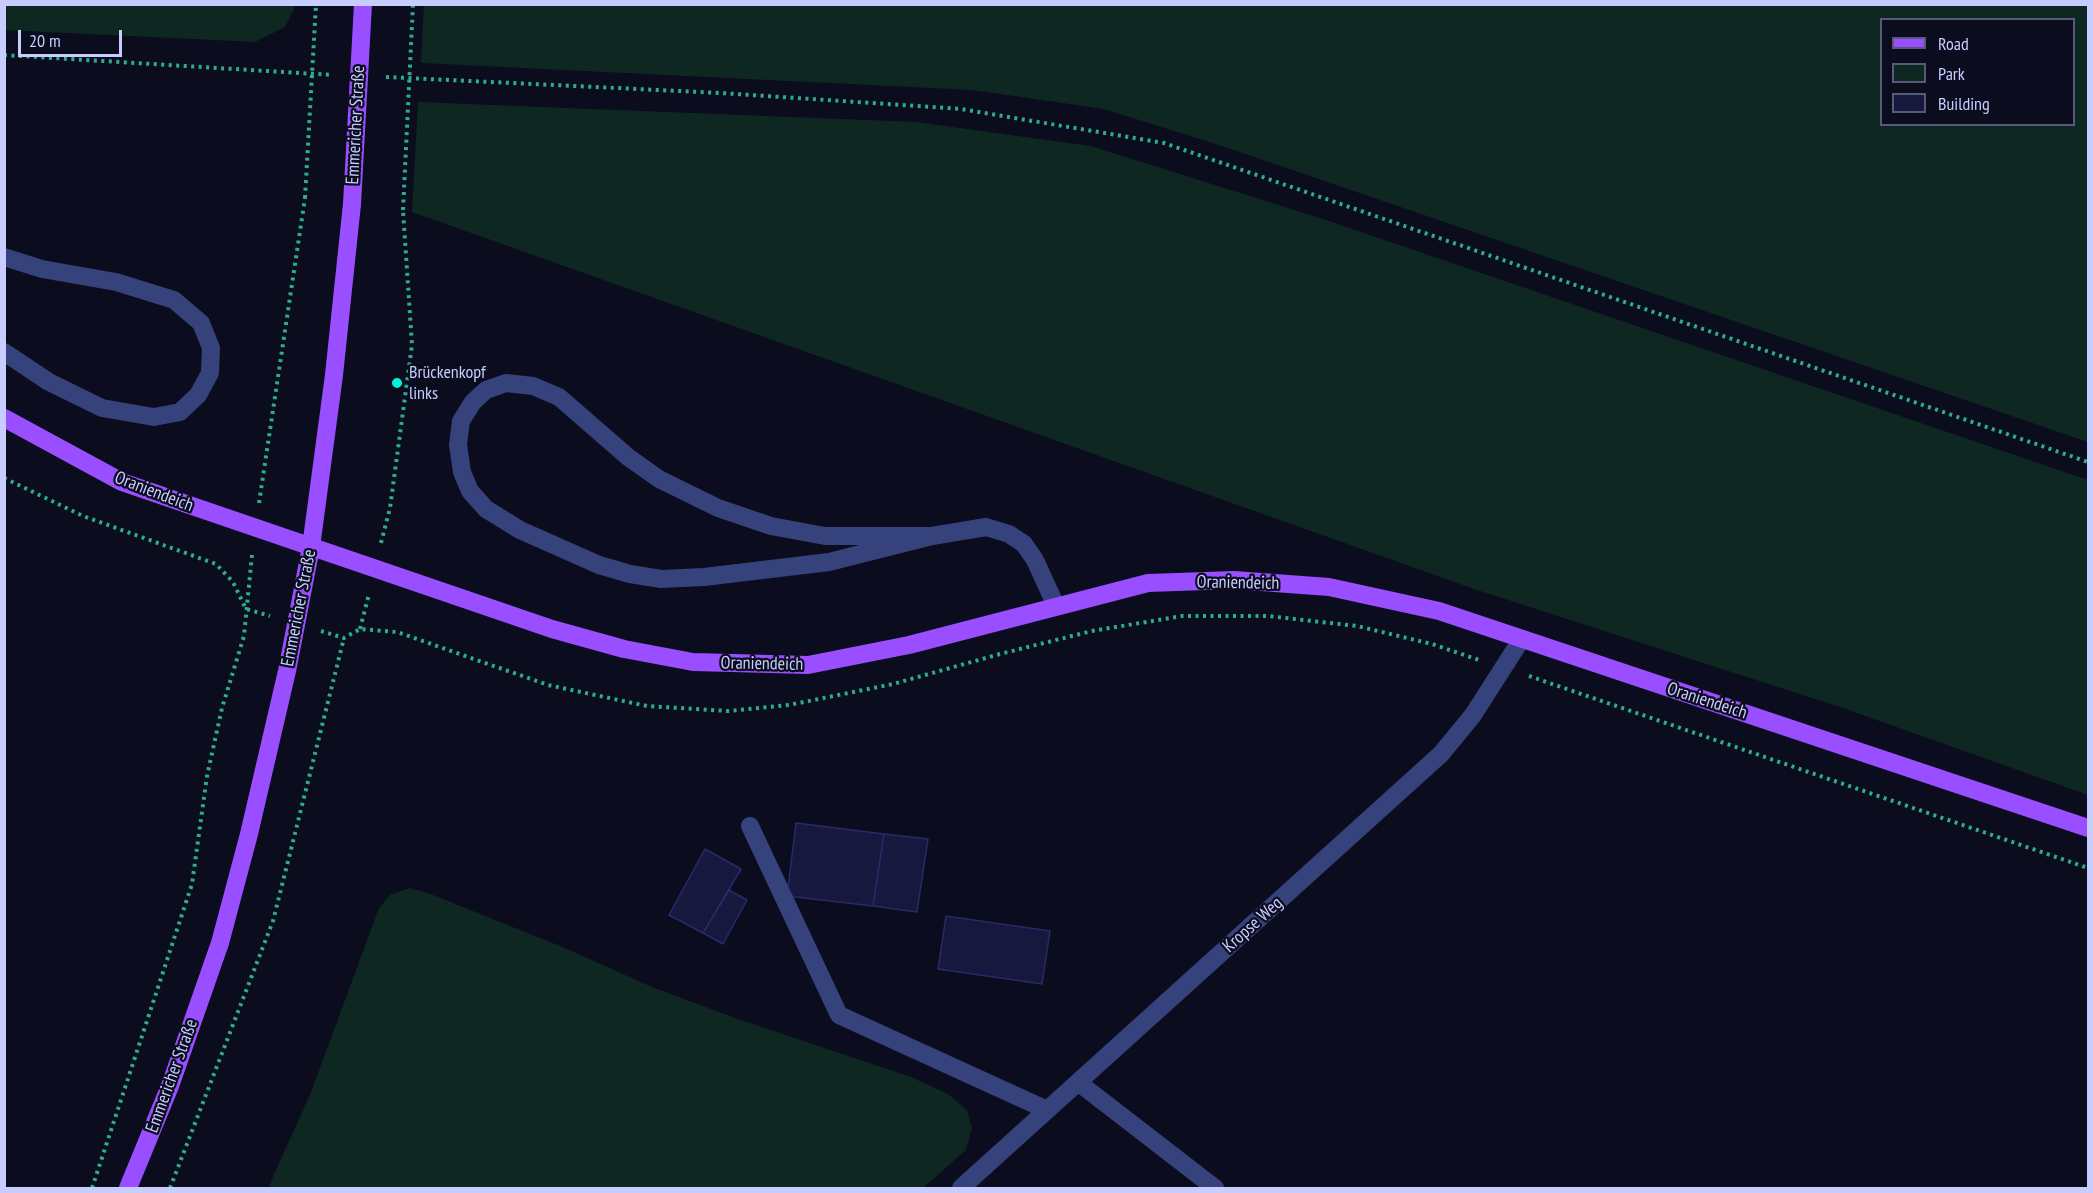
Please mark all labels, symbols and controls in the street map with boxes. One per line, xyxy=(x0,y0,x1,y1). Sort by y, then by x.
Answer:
scale bar xyxy=(21,18,124,56)
legend xyxy=(1880,18,2075,126)
text: 20 m xyxy=(29,29,61,52)
text: Road xyxy=(1938,32,1969,55)
text: Park xyxy=(1938,62,1965,85)
street label: Emmericher Straße xyxy=(342,65,370,185)
text: Building xyxy=(1938,92,1990,115)
place label: Brückenkopf links xyxy=(409,362,486,404)
marker: Brückenkopf links xyxy=(390,376,404,390)
street label: Oraniendeich xyxy=(112,467,196,517)
street label: Emmericher Straße xyxy=(277,548,321,668)
street label: Oraniendeich xyxy=(1197,571,1279,595)
street label: Oraniendeich xyxy=(721,652,803,676)
street label: Oraniendeich xyxy=(1664,678,1750,724)
street label: Kropse Weg xyxy=(1219,893,1287,957)
street label: Emmericher Straße xyxy=(142,1016,202,1136)

